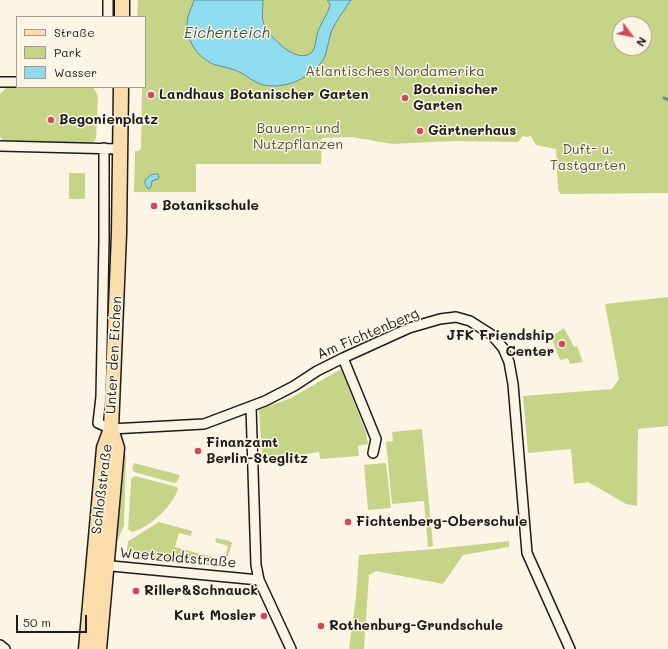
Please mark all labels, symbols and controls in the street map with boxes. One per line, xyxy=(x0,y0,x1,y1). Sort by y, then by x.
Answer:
legend xyxy=(16,16,146,88)
north arrow xyxy=(612,16,652,56)
text: Straße xyxy=(54,24,95,40)
water label: Eichenteich xyxy=(184,24,270,42)
text: N xyxy=(633,35,650,50)
text: Park xyxy=(54,44,81,60)
text: Wasser xyxy=(54,64,97,80)
park label: Atlantisches Nordamerika xyxy=(305,64,485,80)
place label: Botanischer Garten xyxy=(413,82,498,114)
place label: Landhaus Botanischer Garten xyxy=(159,87,368,103)
marker: Landhaus Botanischer Garten xyxy=(146,90,156,100)
marker: Botanischer Garten xyxy=(400,93,410,103)
place label: Begonienplatz xyxy=(59,112,158,128)
marker: Begonienplatz xyxy=(46,115,56,125)
park label: Bauern- und Nutzpflanzen xyxy=(253,121,343,154)
place label: Gärtnerhaus xyxy=(428,123,516,139)
marker: Gärtnerhaus xyxy=(415,126,425,136)
park label: Duft- u. Tastgarten xyxy=(550,142,626,174)
place label: Botanikschule xyxy=(162,198,259,214)
marker: Botanikschule xyxy=(149,201,159,211)
street label: Unter den Eichen xyxy=(103,296,125,414)
street label: Am Fichtenberg xyxy=(315,305,421,363)
place label: JFK Friendship Center xyxy=(447,328,554,360)
marker: JFK Friendship Center xyxy=(557,339,567,349)
place label: Finanzamt Berlin-Steglitz xyxy=(206,435,308,468)
street label: Schloßstraße xyxy=(88,443,116,535)
marker: Finanzamt Berlin-Steglitz xyxy=(193,446,203,456)
place label: Fichtenberg-Oberschule xyxy=(356,514,527,530)
marker: Fichtenberg-Oberschule xyxy=(343,517,353,527)
street label: Waetzoldtstraße xyxy=(119,545,237,571)
place label: Riller&Schnauck xyxy=(144,583,258,599)
marker: Riller&Schnauck xyxy=(131,586,141,596)
scale bar xyxy=(18,607,89,633)
place label: Kurt Mosler xyxy=(174,608,256,624)
marker: Kurt Mosler xyxy=(259,611,269,621)
text: 50 m xyxy=(23,614,51,630)
place label: Rothenburg-Grundschule xyxy=(329,618,503,634)
marker: Rothenburg-Grundschule xyxy=(316,621,326,631)

